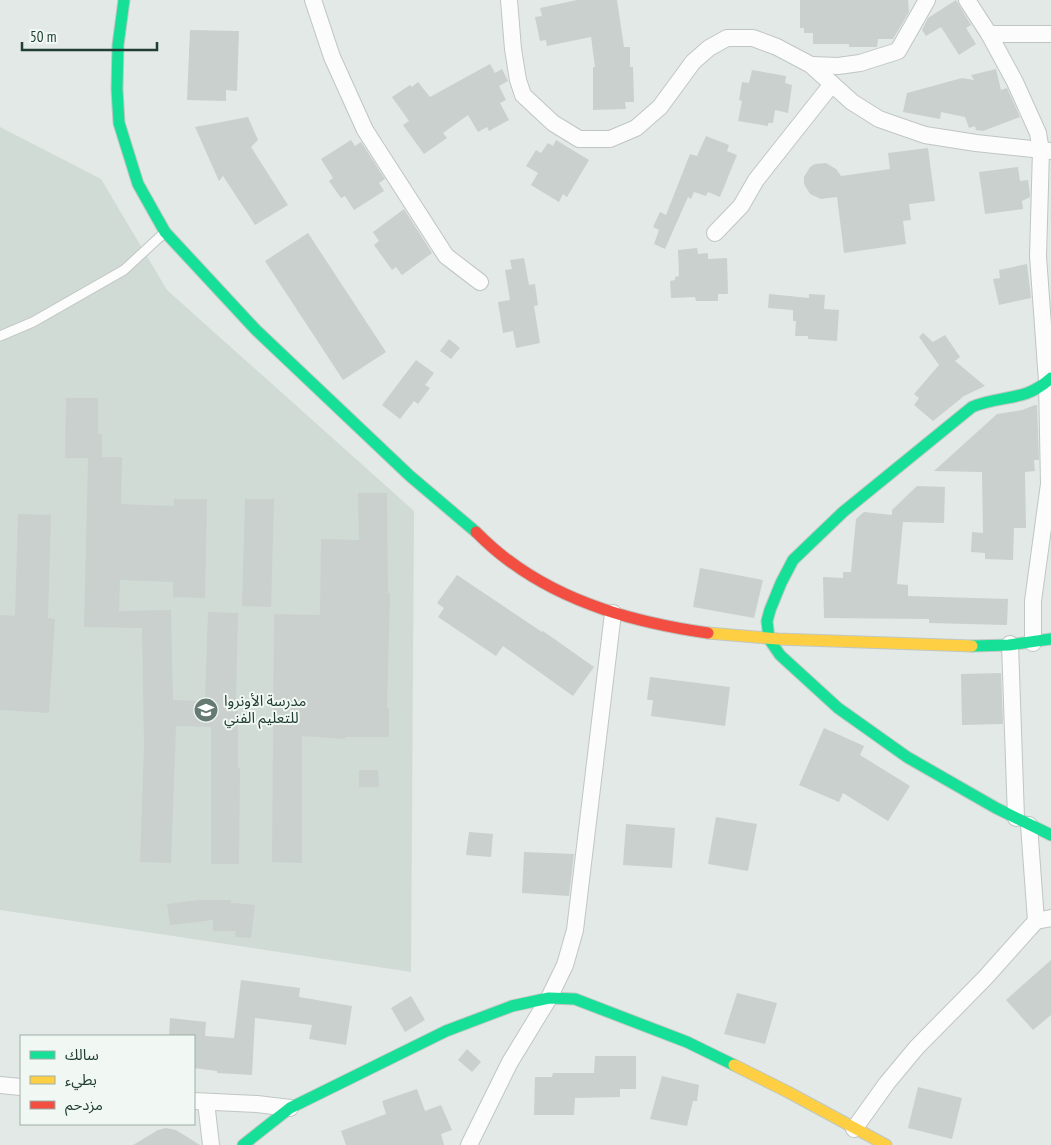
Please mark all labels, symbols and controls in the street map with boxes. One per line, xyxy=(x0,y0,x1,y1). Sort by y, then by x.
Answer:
scale bar xyxy=(22,20,158,52)
text: 50 m xyxy=(30,27,56,46)
place label: مدرسة الأونروا للتعليم الفني xyxy=(224,691,306,729)
school or university icon: مدرسة الأونروا للتعليم الفني xyxy=(193,697,219,723)
legend xyxy=(20,1035,195,1125)
text: سالك xyxy=(65,1045,99,1064)
text: بطيء xyxy=(65,1070,97,1091)
text: مزدحم xyxy=(65,1095,103,1116)

